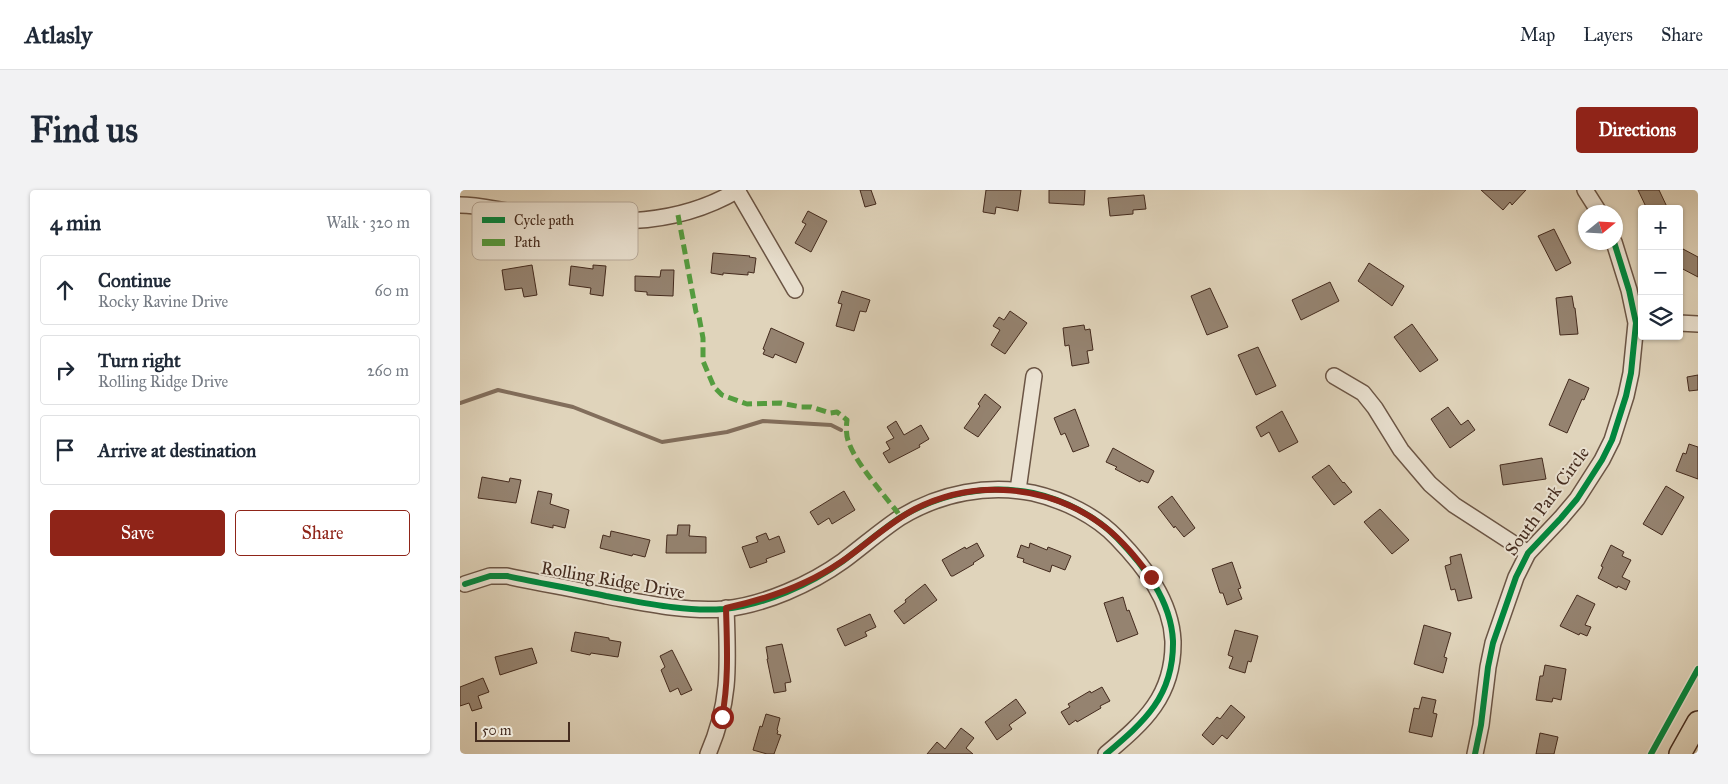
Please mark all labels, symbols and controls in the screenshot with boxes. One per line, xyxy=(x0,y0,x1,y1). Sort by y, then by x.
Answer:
text: Atlasly xyxy=(25,20,92,50)
text: Map xyxy=(1520,24,1555,46)
text: Layers xyxy=(1583,24,1633,46)
text: Share xyxy=(1661,24,1703,46)
button: Directions xyxy=(1576,107,1698,153)
text: Find us xyxy=(30,109,138,152)
legend xyxy=(472,202,638,260)
north arrow xyxy=(1578,205,1623,250)
map controls xyxy=(1638,205,1683,340)
button: + xyxy=(1638,205,1683,250)
text: 4 min xyxy=(50,210,101,236)
text: Cycle path xyxy=(514,212,574,229)
text: Walk · 320 m xyxy=(326,213,410,232)
text: Path xyxy=(514,234,541,251)
button: − xyxy=(1638,250,1683,295)
text: Continue xyxy=(98,269,171,292)
icon: ahead xyxy=(51,276,79,304)
text: 60 m xyxy=(375,281,409,300)
text: Rocky Ravine Drive xyxy=(98,292,228,311)
button: layers xyxy=(1638,295,1683,340)
text: Turn right xyxy=(98,349,181,372)
icon: right xyxy=(51,356,79,384)
text: 260 m xyxy=(367,361,409,380)
text: Rolling Ridge Drive xyxy=(98,372,228,391)
icon: arrive xyxy=(51,436,79,464)
text: Arrive at destination xyxy=(98,439,256,462)
street label: South Park Circle xyxy=(1500,442,1594,560)
button: Save xyxy=(50,510,225,556)
button: Share xyxy=(235,510,410,556)
street label: Rolling Ridge Drive xyxy=(539,556,687,605)
route end xyxy=(1140,566,1163,589)
route start xyxy=(711,706,734,729)
scale bar xyxy=(475,719,570,742)
text: 50 m xyxy=(482,722,511,739)

